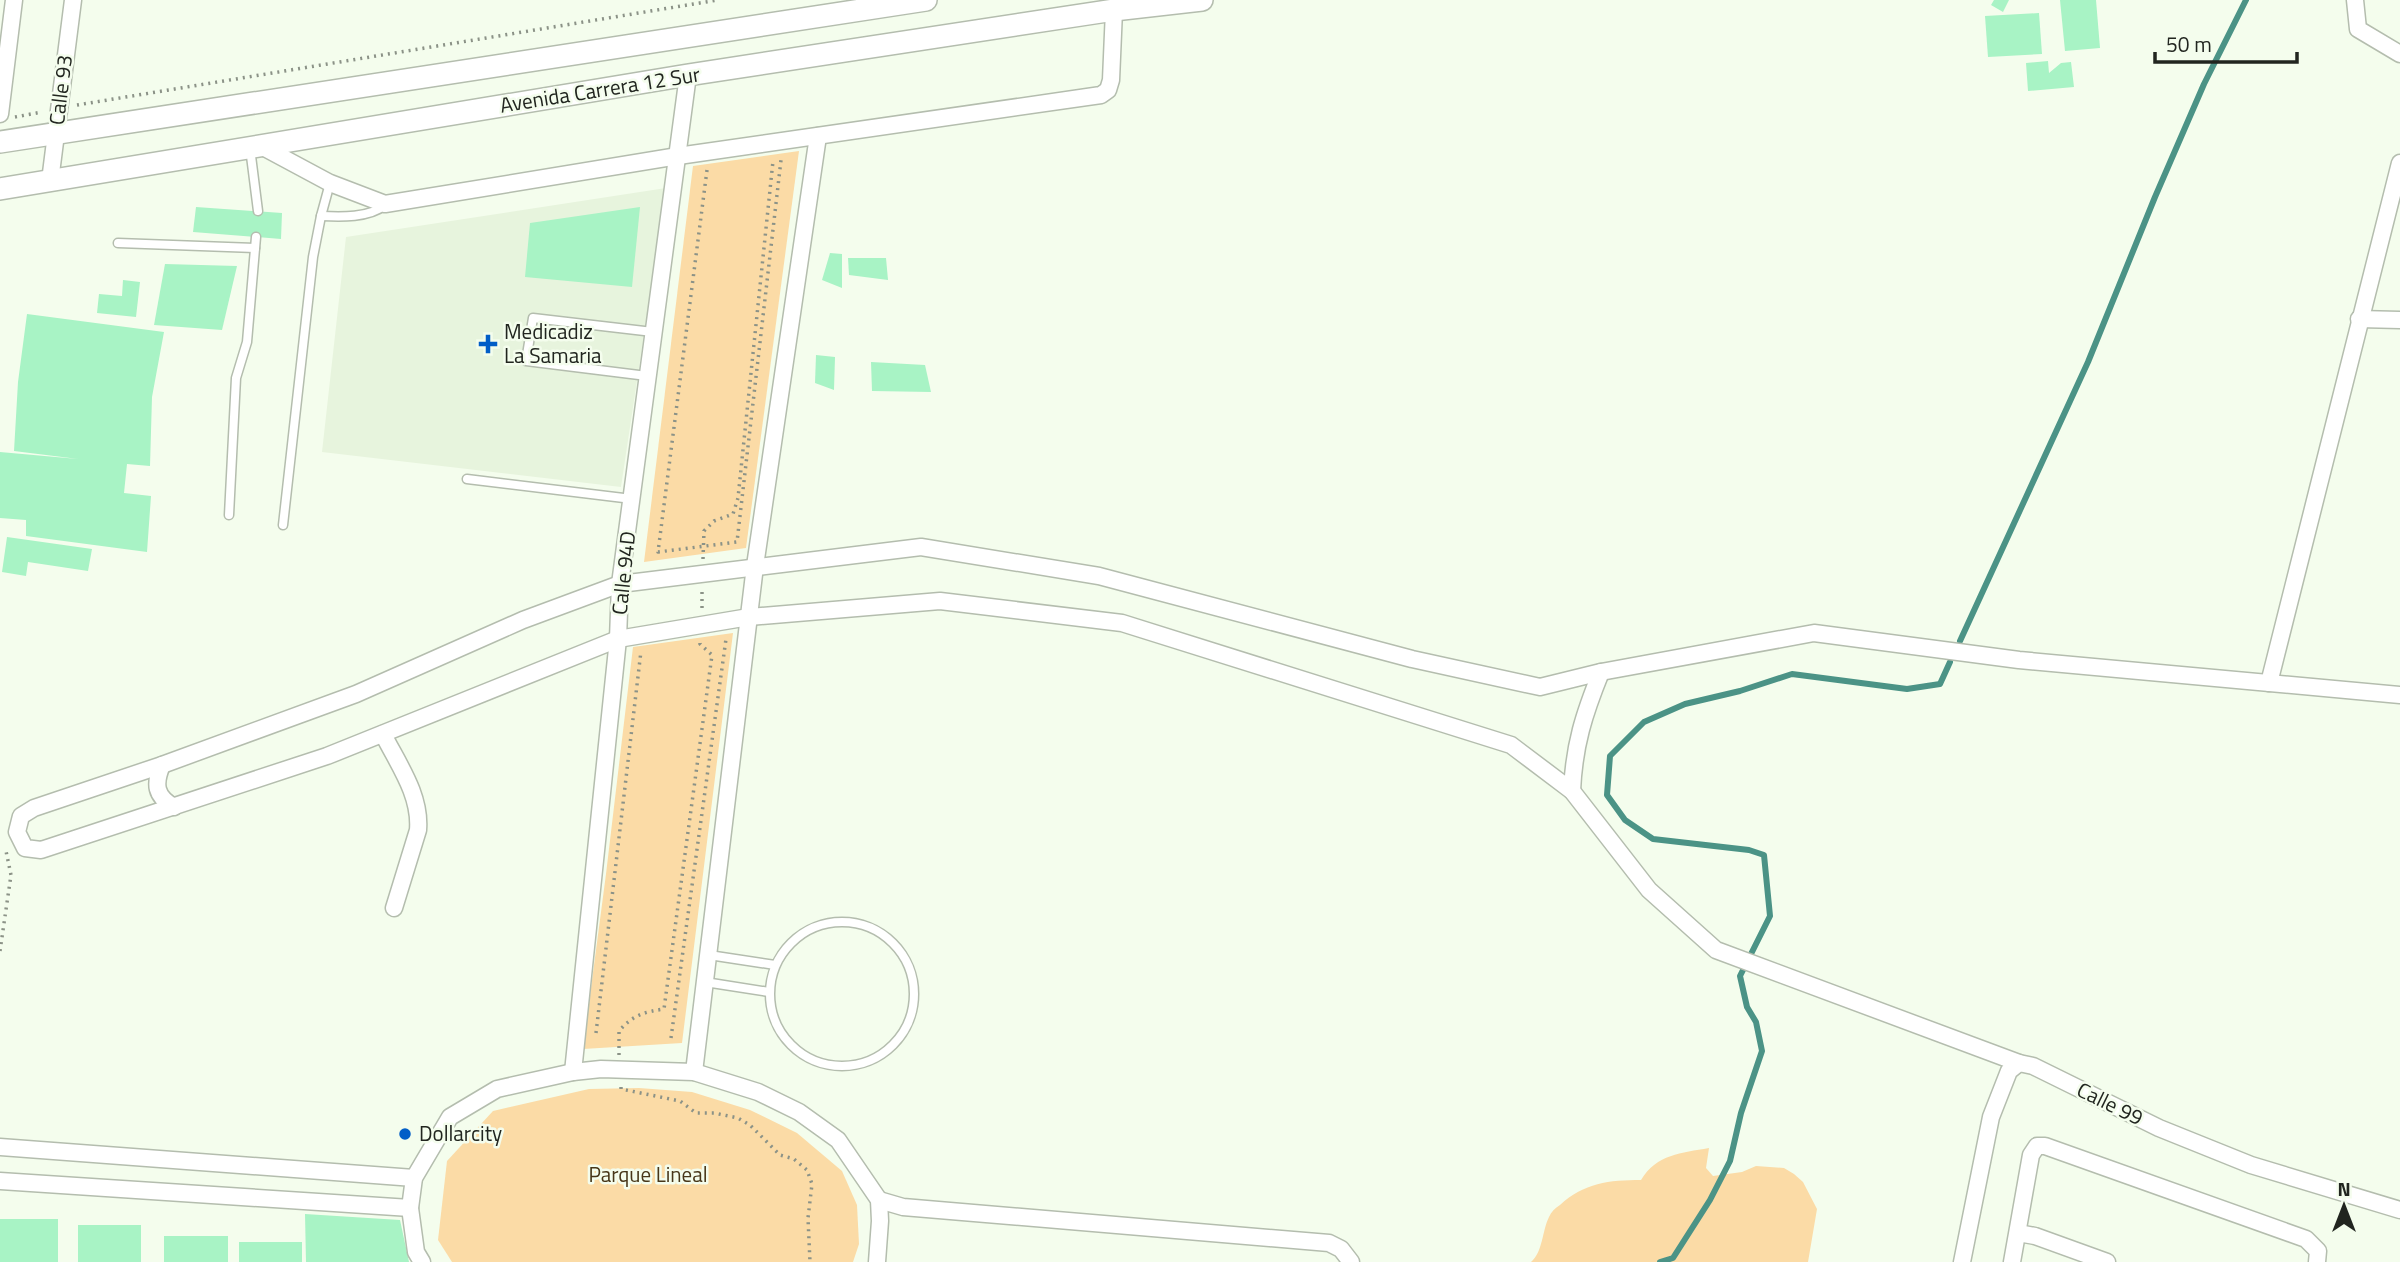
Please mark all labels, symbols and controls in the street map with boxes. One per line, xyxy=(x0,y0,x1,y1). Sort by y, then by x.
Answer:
scale bar xyxy=(2155,21,2297,65)
text: 50 m xyxy=(2166,28,2212,60)
street label: Calle 93 xyxy=(40,53,80,127)
street label: Avenida Carrera 12 Sur xyxy=(498,57,702,121)
place label: Medicadiz La Samaria xyxy=(504,315,602,371)
marker: Medicadiz La Samaria xyxy=(478,334,498,354)
street label: Calle 94D xyxy=(603,529,643,616)
street label: Calle 99 xyxy=(2072,1073,2149,1133)
place label: Dollarcity xyxy=(419,1117,502,1149)
marker: Dollarcity xyxy=(397,1126,413,1142)
park label: Parque Lineal xyxy=(588,1158,708,1190)
north arrow xyxy=(2309,1171,2379,1241)
text: N xyxy=(2337,1174,2351,1203)

